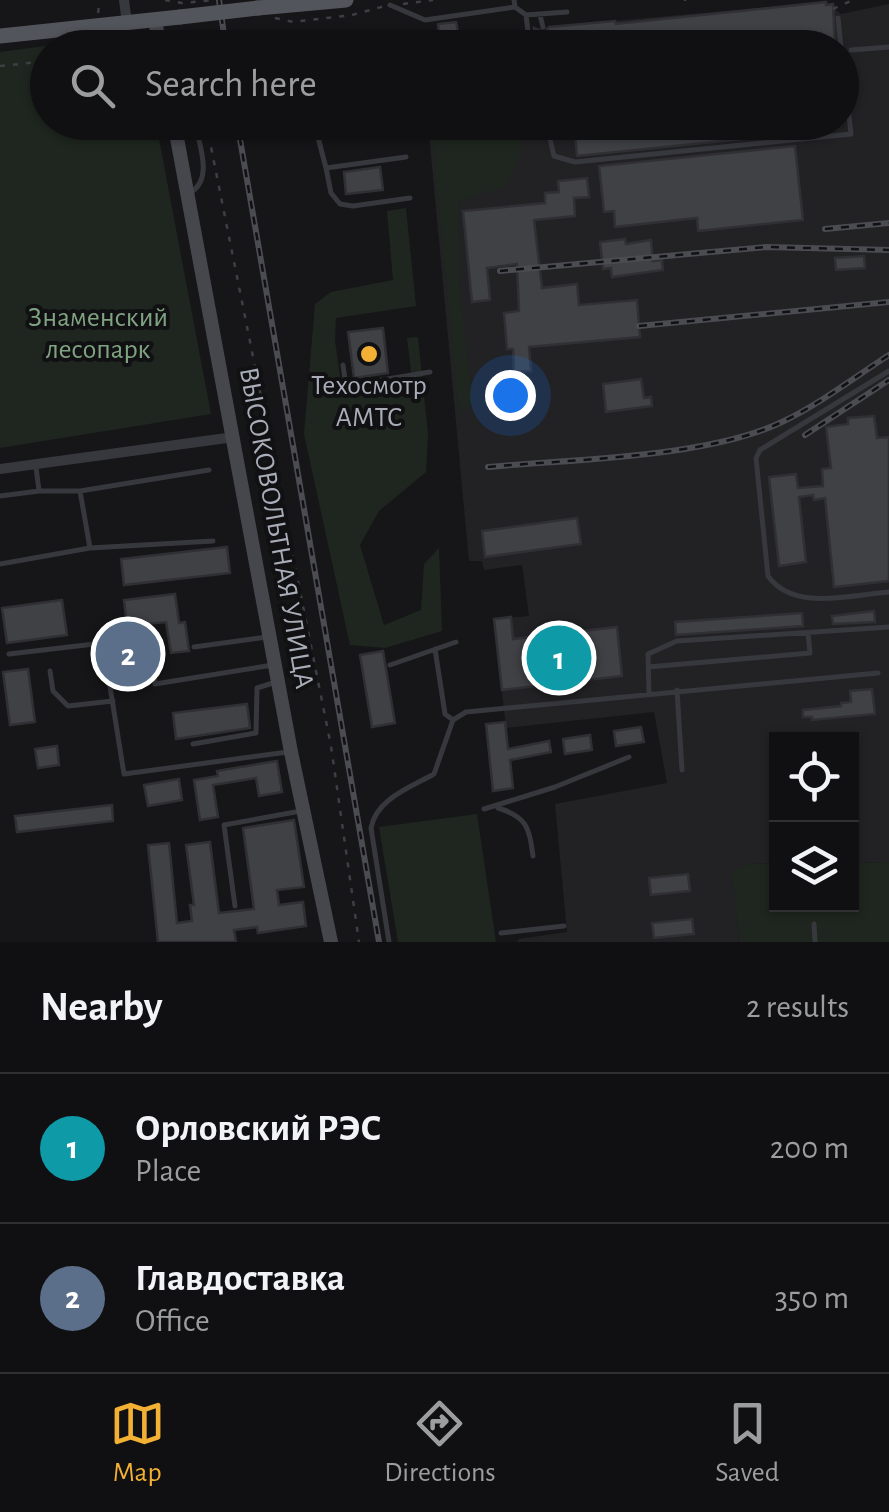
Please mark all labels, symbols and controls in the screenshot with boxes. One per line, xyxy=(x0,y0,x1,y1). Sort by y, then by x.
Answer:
search box xyxy=(30,30,859,140)
icon: search xyxy=(65,58,120,113)
text: Search here xyxy=(145,66,317,104)
park label: Знаменский лесопарк xyxy=(28,304,168,364)
marker: Техосмотр АМТС xyxy=(358,343,380,365)
street label: ВЫСОКОВОЛЬТНАЯ УЛИЦА xyxy=(234,365,318,691)
your location xyxy=(485,370,536,421)
place label: Техосмотр АМТС xyxy=(311,372,427,432)
pin: 2 xyxy=(96,616,160,692)
pin: 1 xyxy=(526,620,592,696)
map controls xyxy=(769,732,859,912)
button: locate xyxy=(769,732,859,822)
button: layers xyxy=(769,822,859,912)
text: Nearby xyxy=(40,986,163,1028)
text: 2 results xyxy=(746,991,849,1023)
text: Орловский РЭС xyxy=(135,1110,382,1148)
text: 1 xyxy=(67,1132,78,1164)
text: 200 m xyxy=(770,1132,849,1164)
text: Place xyxy=(135,1155,201,1187)
text: Главдоставка xyxy=(135,1260,345,1298)
text: 2 xyxy=(65,1282,80,1314)
text: 350 m xyxy=(775,1282,849,1314)
text: Office xyxy=(135,1305,210,1337)
tab: Map xyxy=(110,1396,165,1490)
tab: Directions xyxy=(384,1396,496,1490)
tab: Saved xyxy=(715,1396,779,1490)

